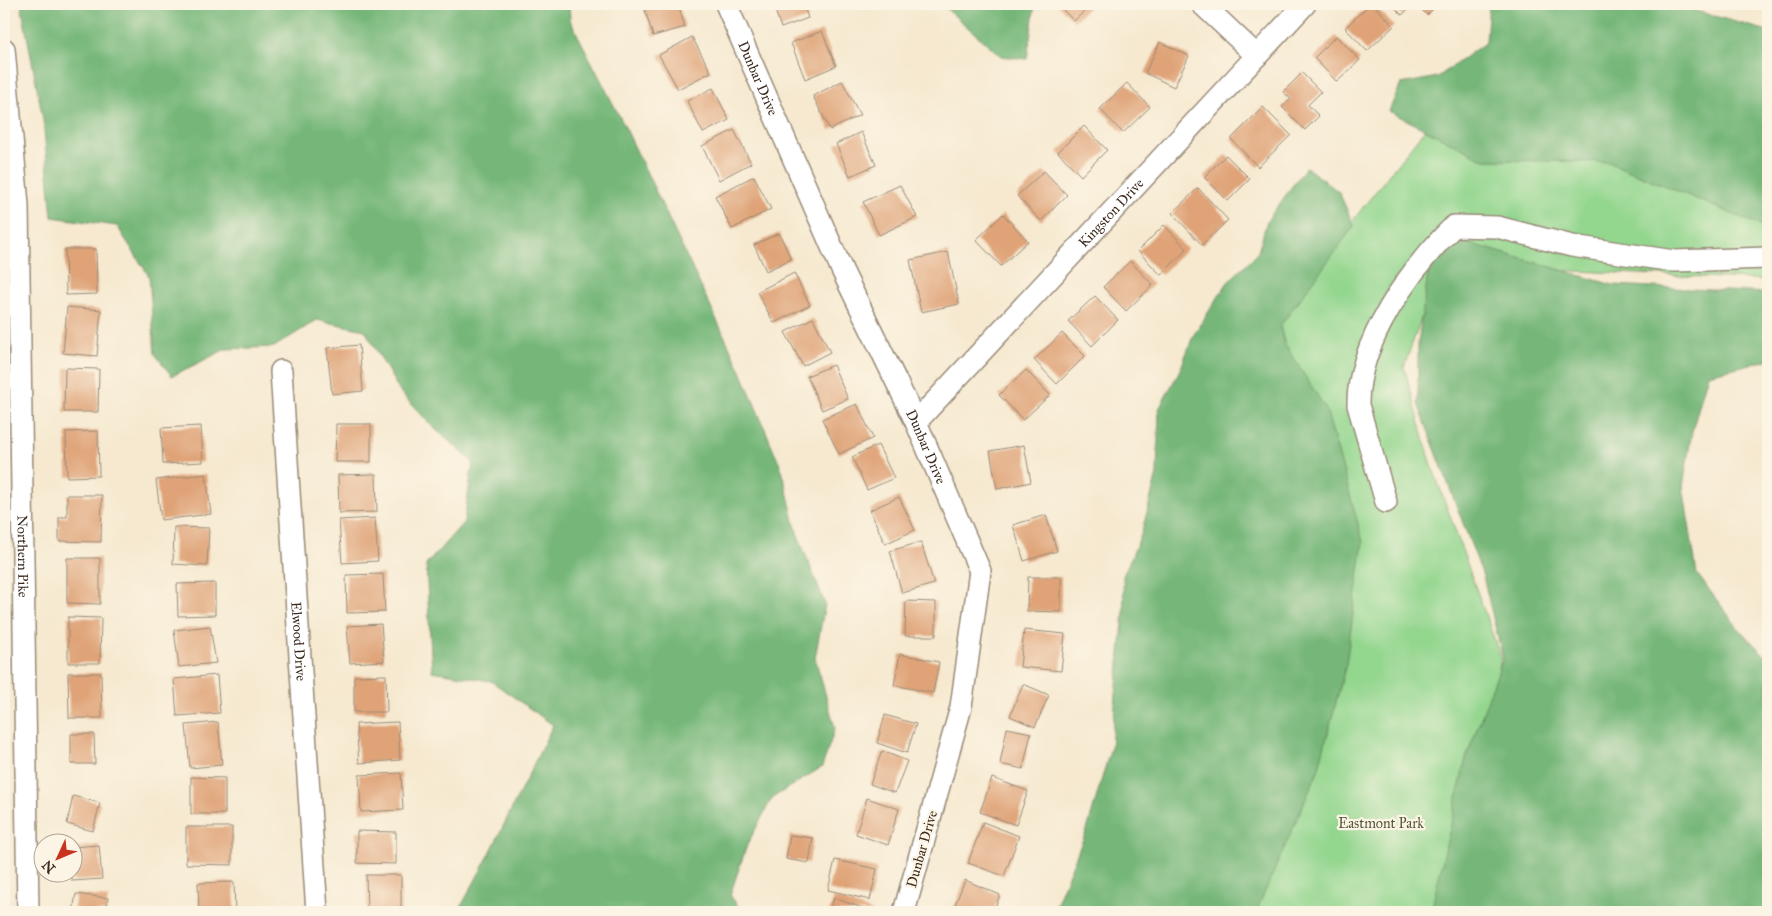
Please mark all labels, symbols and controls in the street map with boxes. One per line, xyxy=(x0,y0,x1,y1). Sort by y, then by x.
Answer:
street label: Dunbar Drive xyxy=(735,38,782,118)
street label: Kingston Drive xyxy=(1075,174,1147,251)
street label: Dunbar Drive xyxy=(903,407,950,487)
street label: Northern Pike xyxy=(14,515,32,598)
street label: Elwood Drive xyxy=(288,601,310,682)
street label: Dunbar Drive xyxy=(903,808,941,889)
park label: Eastmont Park xyxy=(1338,815,1424,832)
north arrow xyxy=(32,834,82,884)
text: N xyxy=(39,856,59,877)

